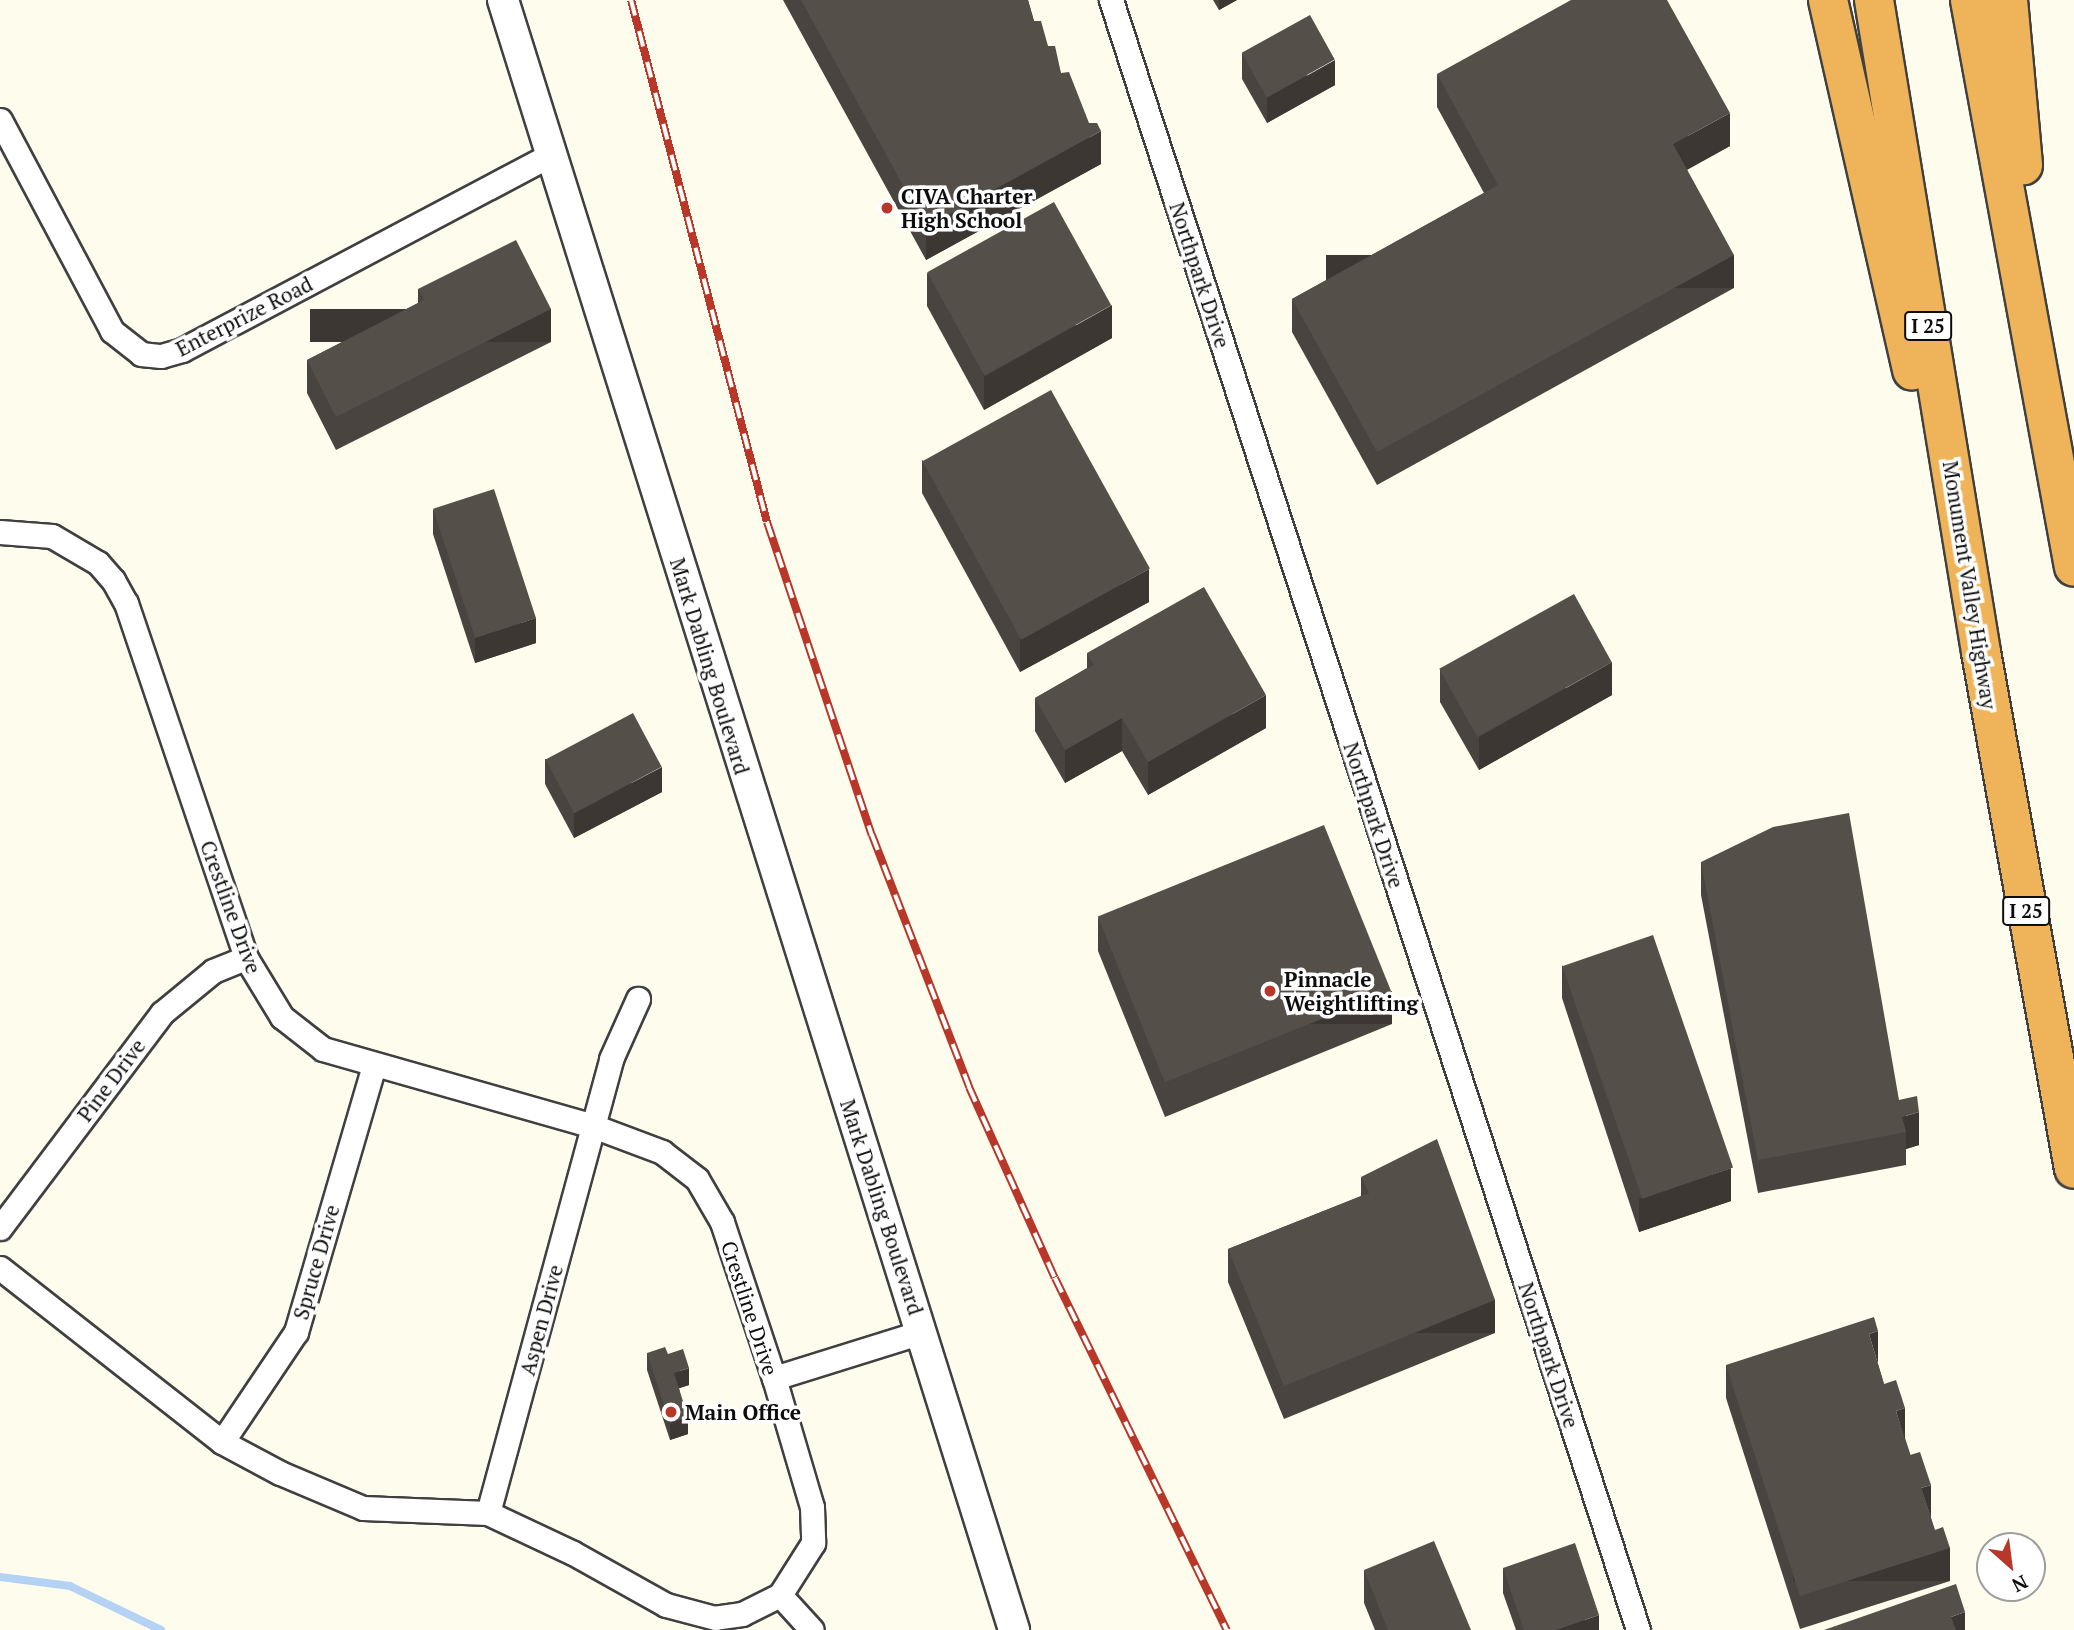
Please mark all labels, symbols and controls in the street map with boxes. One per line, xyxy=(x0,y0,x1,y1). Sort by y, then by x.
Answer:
place label: CIVA Charter High School xyxy=(901,183,1033,233)
street label: Northpark Drive xyxy=(1165,199,1235,351)
marker: CIVA Charter High School xyxy=(879,200,895,216)
street label: Enterprize Road xyxy=(171,271,317,361)
road number: I 25 xyxy=(1904,310,1952,342)
street label: Monument Valley Highway xyxy=(1938,459,2002,711)
street label: Mark Dabling Boulevard xyxy=(665,555,755,777)
street label: Northpark Drive xyxy=(1339,739,1409,891)
street label: Crestline Drive xyxy=(195,837,267,977)
road number: I 25 xyxy=(2002,896,2050,926)
place label: Pinnacle Weightlifting xyxy=(1284,966,1418,1016)
marker: Pinnacle Weightlifting xyxy=(1262,983,1278,999)
street label: Pine Drive xyxy=(72,1034,150,1126)
street label: Mark Dabling Boulevard xyxy=(835,1096,929,1318)
street label: Spruce Drive xyxy=(288,1202,344,1322)
street label: Crestline Drive xyxy=(716,1238,784,1378)
street label: Aspen Drive xyxy=(514,1262,568,1378)
street label: Northpark Drive xyxy=(1514,1279,1584,1431)
place label: Main Office xyxy=(685,1399,801,1425)
marker: Main Office xyxy=(663,1404,679,1420)
north arrow xyxy=(1976,1532,2046,1602)
text: N xyxy=(2008,1570,2032,1599)

